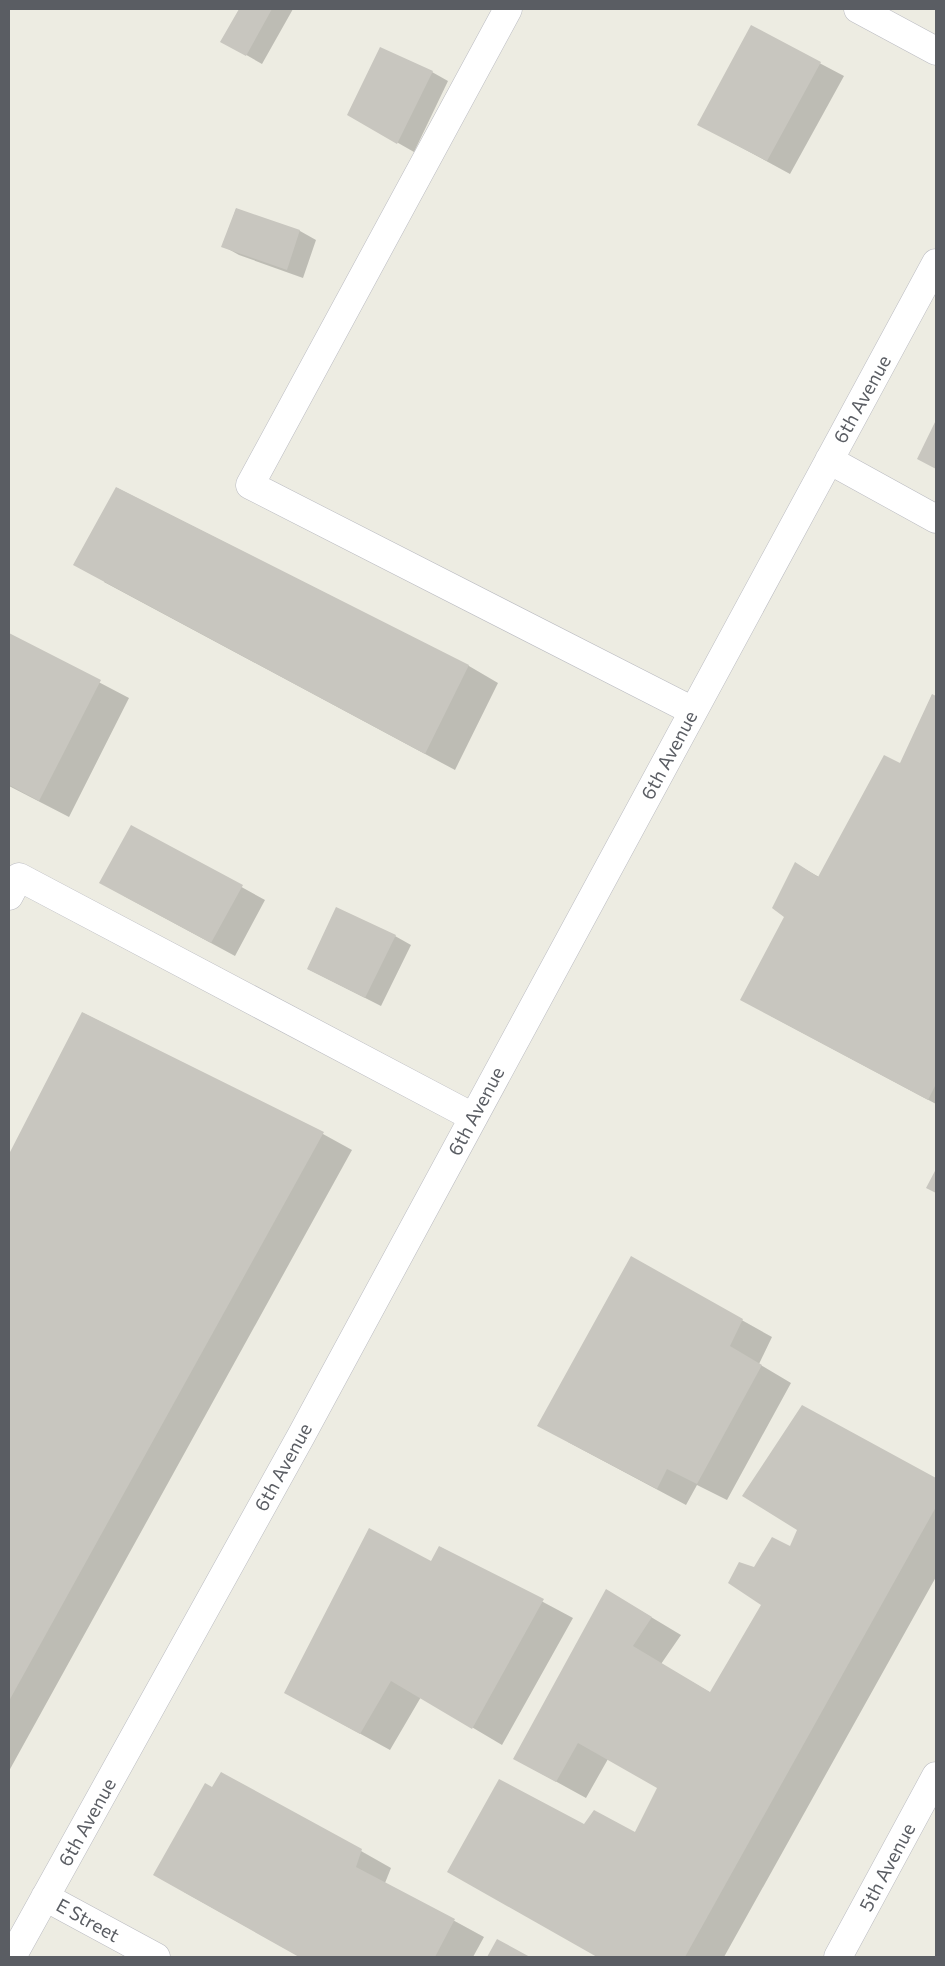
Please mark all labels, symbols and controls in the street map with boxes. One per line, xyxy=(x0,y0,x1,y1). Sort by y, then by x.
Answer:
street label: 6th Avenue xyxy=(828,351,895,447)
street label: 6th Avenue xyxy=(636,706,702,803)
street label: 6th Avenue xyxy=(443,1062,509,1159)
street label: 6th Avenue xyxy=(249,1419,316,1515)
street label: 6th Avenue xyxy=(53,1774,120,1870)
street label: 5th Avenue xyxy=(854,1819,919,1915)
street label: E Street xyxy=(53,1893,124,1946)

